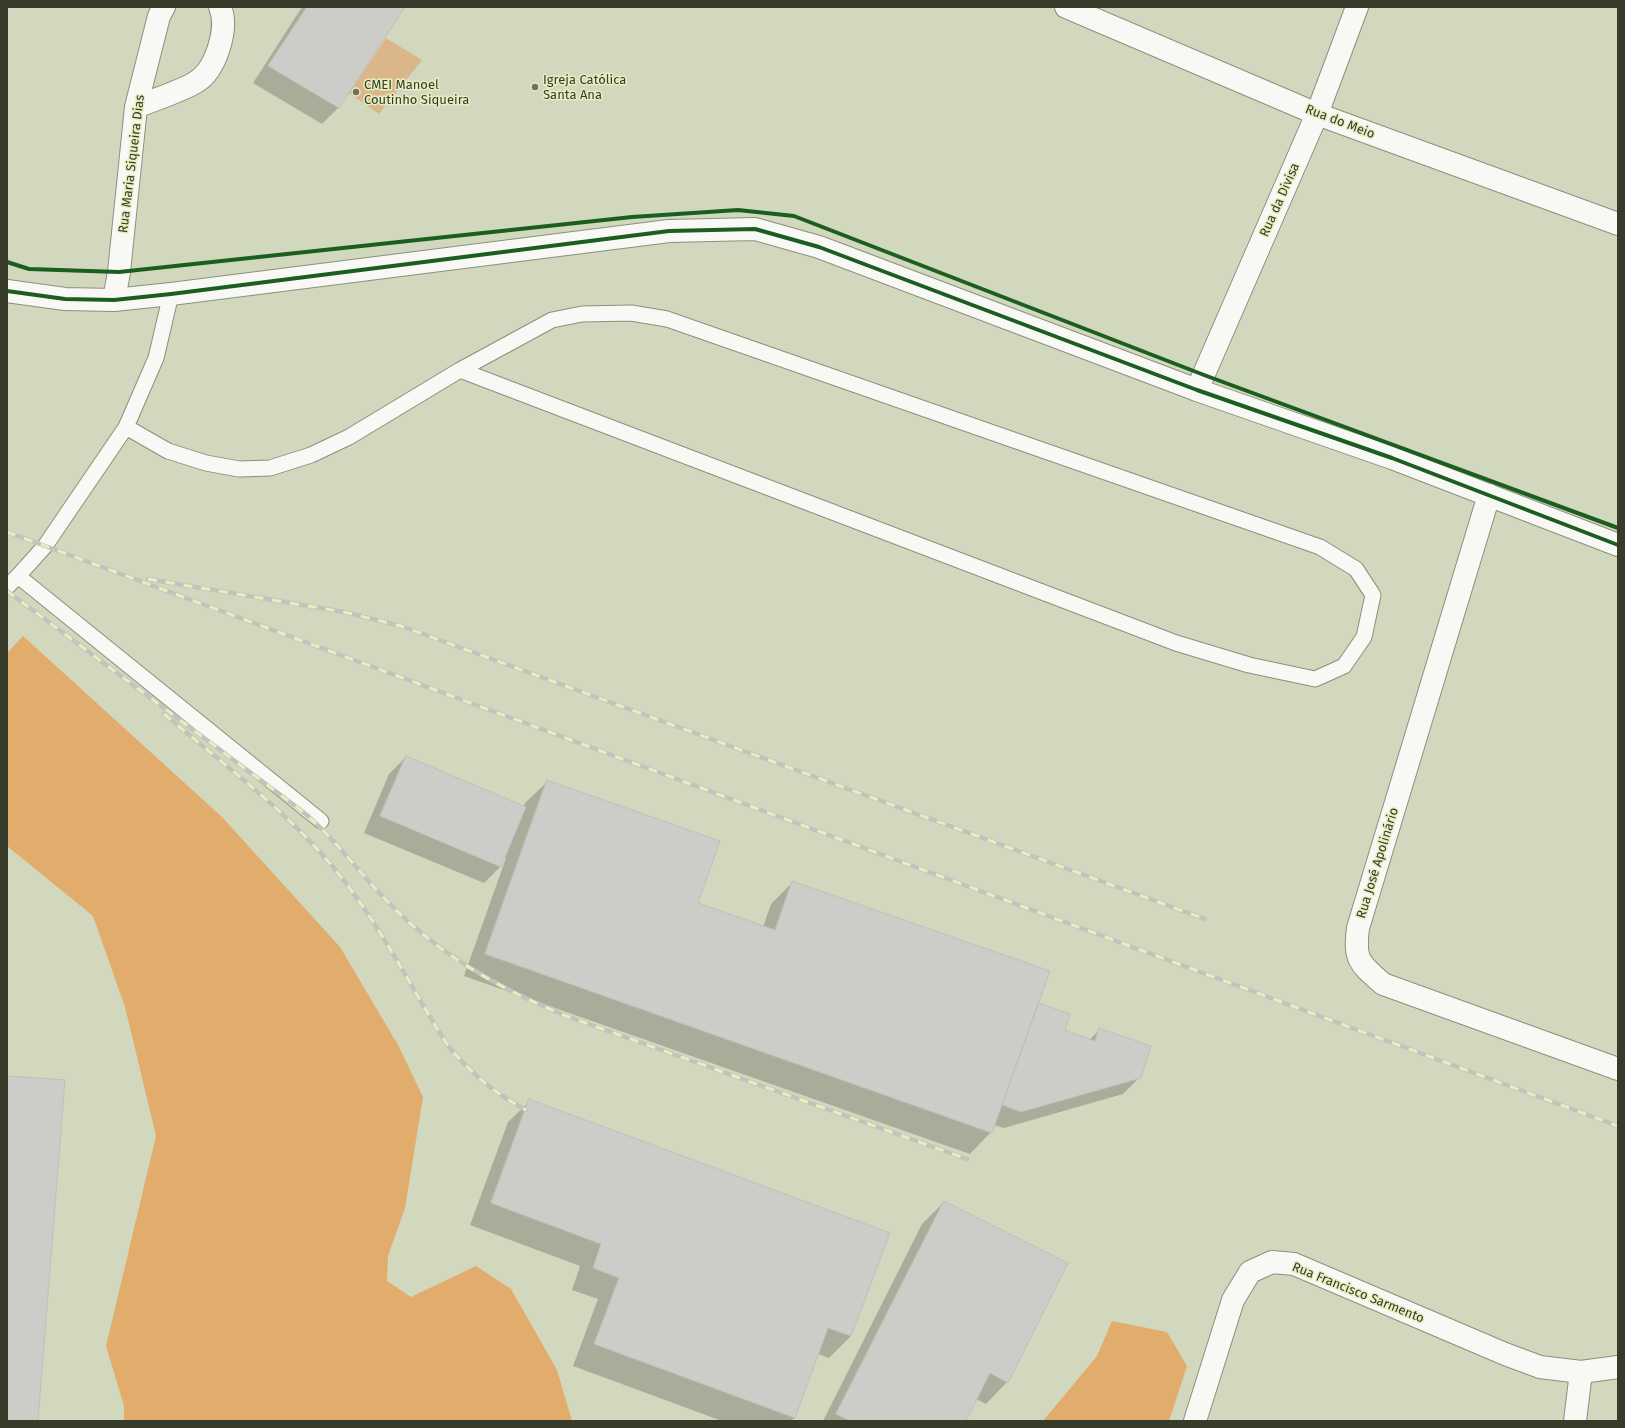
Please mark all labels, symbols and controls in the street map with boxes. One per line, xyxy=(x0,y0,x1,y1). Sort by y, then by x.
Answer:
place label: Igreja Católica Santa Ana xyxy=(543,72,626,103)
place label: CMEI Manoel Coutinho Siqueira xyxy=(364,77,469,108)
marker: Igreja Católica Santa Ana xyxy=(530,82,540,92)
marker: CMEI Manoel Coutinho Siqueira xyxy=(351,87,361,97)
street label: Rua Maria Siqueira Dias xyxy=(116,94,148,234)
street label: Rua do Meio xyxy=(1303,102,1377,142)
street label: Rua da Divisa xyxy=(1257,161,1303,239)
street label: Rua José Apolinário xyxy=(1354,806,1402,920)
street label: Rua Francisco Sarmento xyxy=(1290,1259,1426,1327)

